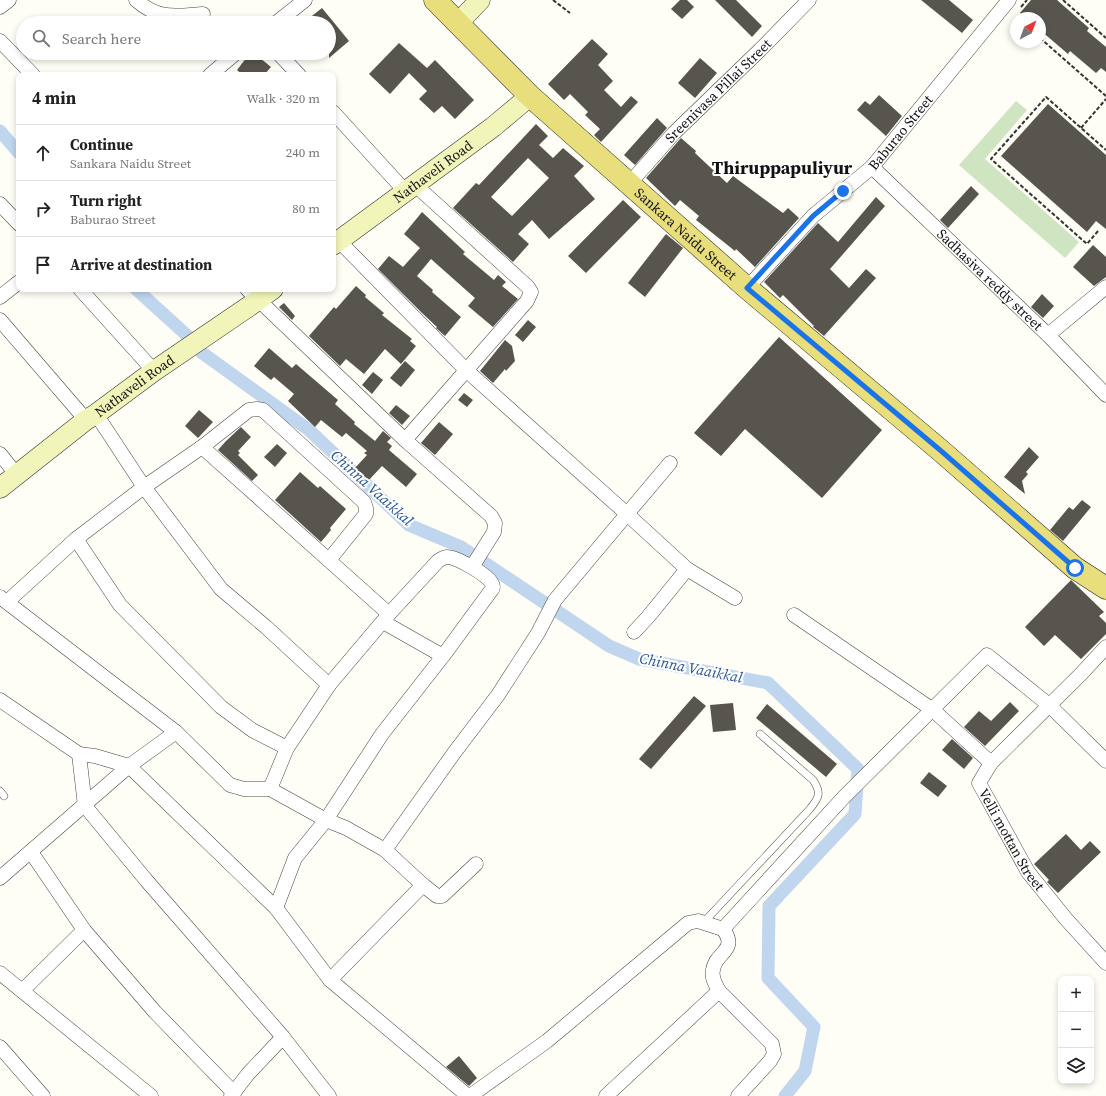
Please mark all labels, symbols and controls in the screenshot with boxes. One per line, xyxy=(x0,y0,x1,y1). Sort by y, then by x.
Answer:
north arrow xyxy=(1010,12,1046,48)
search box xyxy=(16,16,336,60)
icon: search xyxy=(30,27,52,49)
text: Search here xyxy=(62,28,141,49)
street label: Sreenivasa Pillai Street xyxy=(660,34,776,147)
text: 4 min xyxy=(32,86,76,110)
text: Walk · 320 m xyxy=(247,90,320,107)
street label: Baburao Street xyxy=(863,90,938,174)
text: Continue xyxy=(70,134,133,155)
street label: Nathaveli Road xyxy=(389,135,477,207)
icon: ahead xyxy=(32,142,54,164)
text: 240 m xyxy=(286,144,320,161)
text: Sankara Naidu Street xyxy=(70,155,191,172)
district label: Thiruppapuliyur xyxy=(712,155,853,180)
route end xyxy=(834,182,852,200)
street label: Sankara Naidu Street xyxy=(630,183,742,285)
text: Turn right xyxy=(70,190,142,211)
icon: right xyxy=(32,198,54,220)
text: 80 m xyxy=(292,200,320,217)
text: Baburao Street xyxy=(70,211,156,228)
street label: Sadhasiva reddy street xyxy=(933,224,1048,335)
icon: arrive xyxy=(32,254,54,276)
text: Arrive at destination xyxy=(70,254,212,275)
street label: Nathaveli Road xyxy=(90,350,178,422)
water label: Chinna Vaaikkal xyxy=(326,445,419,531)
route start xyxy=(1066,559,1084,577)
water label: Chinna Vaaikkal xyxy=(638,647,745,688)
street label: Velli mottan Street xyxy=(974,785,1050,895)
map controls xyxy=(1058,976,1094,1084)
button: + xyxy=(1058,976,1094,1012)
button: − xyxy=(1058,1012,1094,1048)
button: layers xyxy=(1058,1048,1094,1084)

